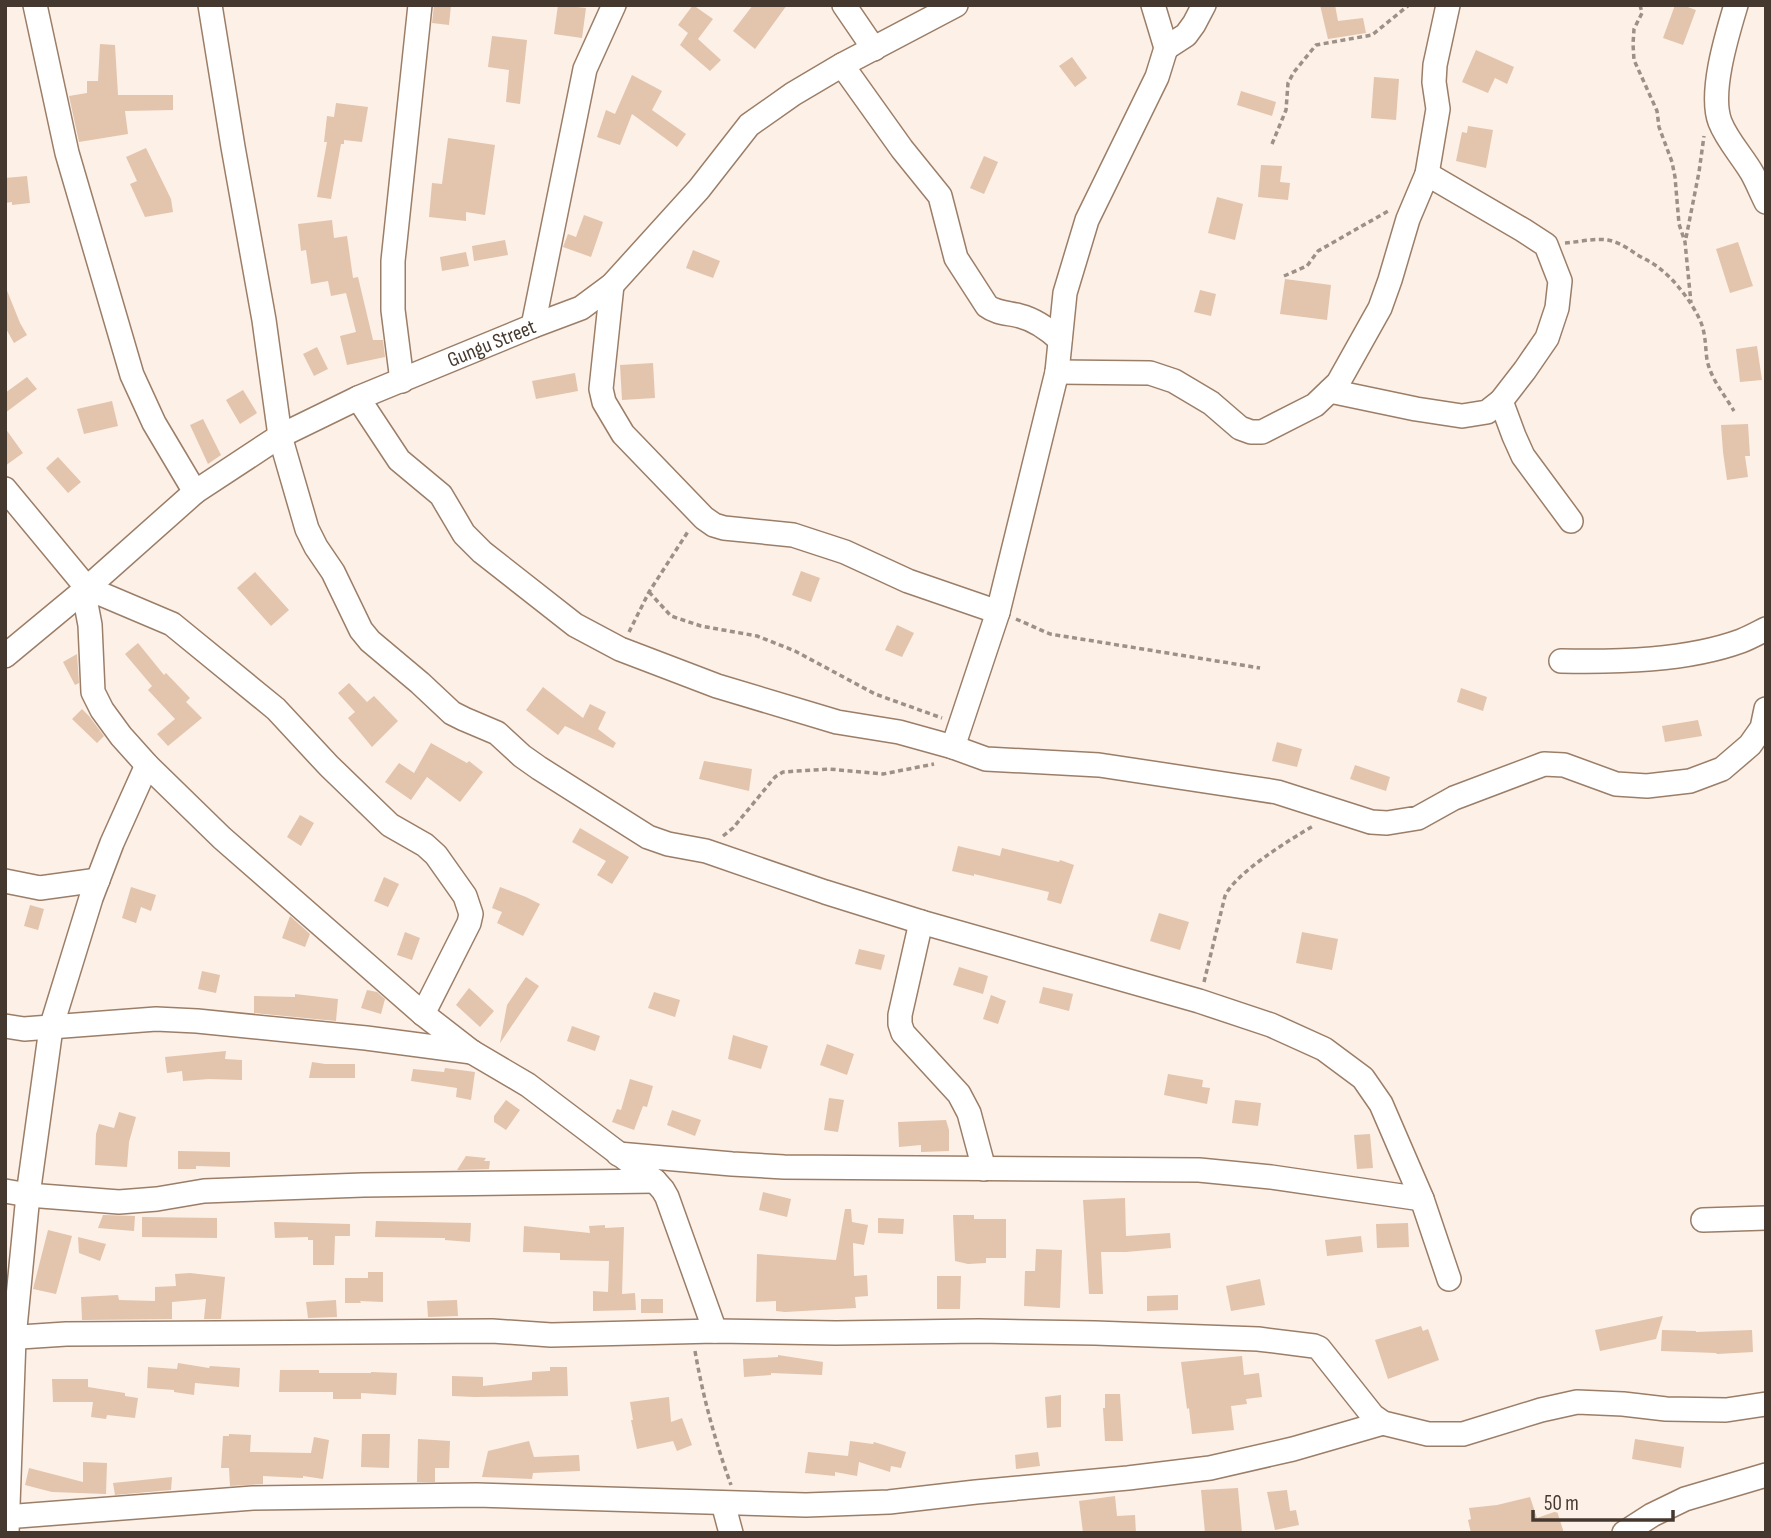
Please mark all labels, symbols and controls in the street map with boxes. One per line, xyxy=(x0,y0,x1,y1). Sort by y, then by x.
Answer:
street label: Gungu Street xyxy=(444,314,540,373)
scale bar xyxy=(1533,1478,1673,1522)
text: 50 m xyxy=(1544,1491,1579,1516)

